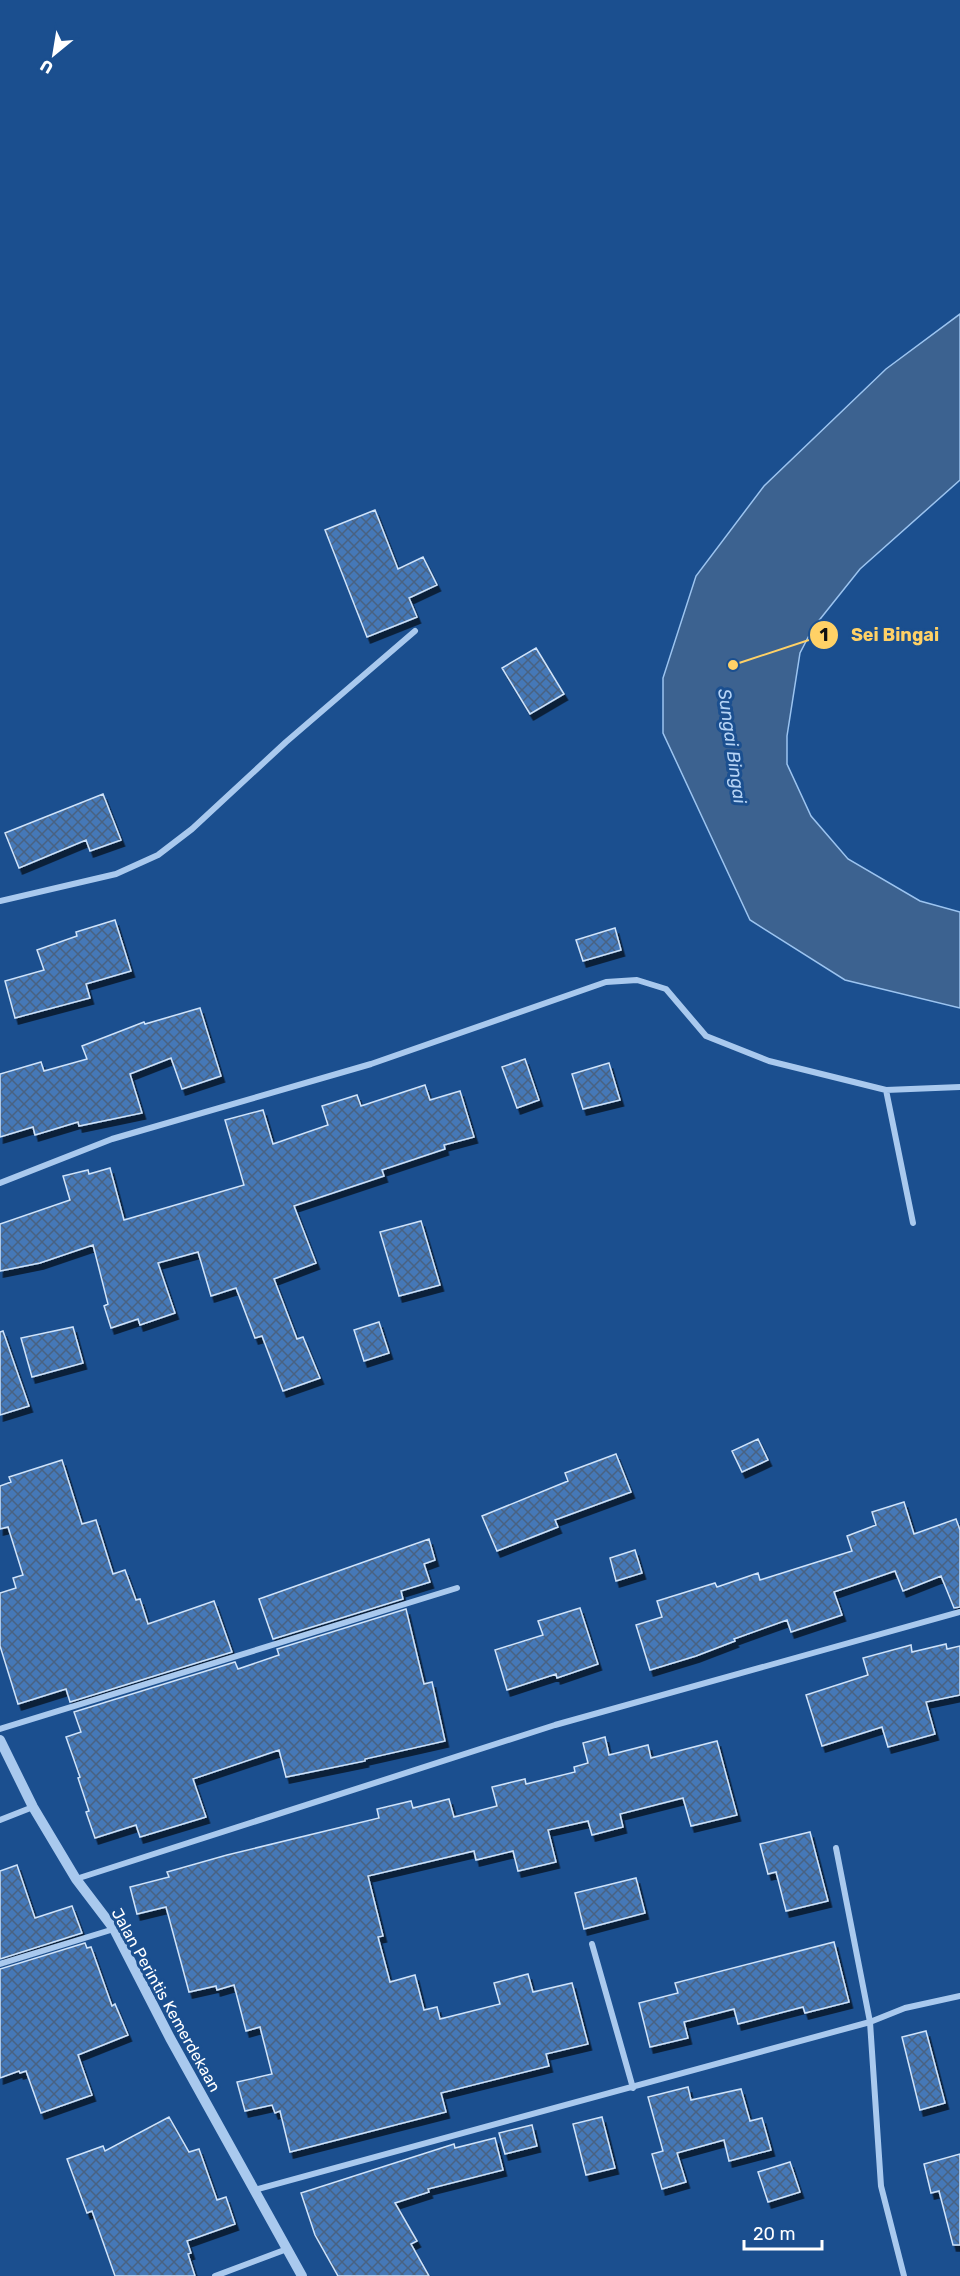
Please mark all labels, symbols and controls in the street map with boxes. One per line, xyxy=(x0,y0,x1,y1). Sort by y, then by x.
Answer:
north arrow xyxy=(24,24,84,84)
text: U xyxy=(37,55,57,78)
callout: Sei Bingai xyxy=(809,617,951,653)
text: 1 xyxy=(820,624,828,646)
text: Sei Bingai xyxy=(851,624,939,646)
water label: Sungai Bingai xyxy=(713,687,751,806)
street label: Jalan Perintis Kemerdekaan xyxy=(107,1905,225,2095)
scale bar xyxy=(744,2213,822,2251)
text: 20 m xyxy=(753,2223,795,2245)

